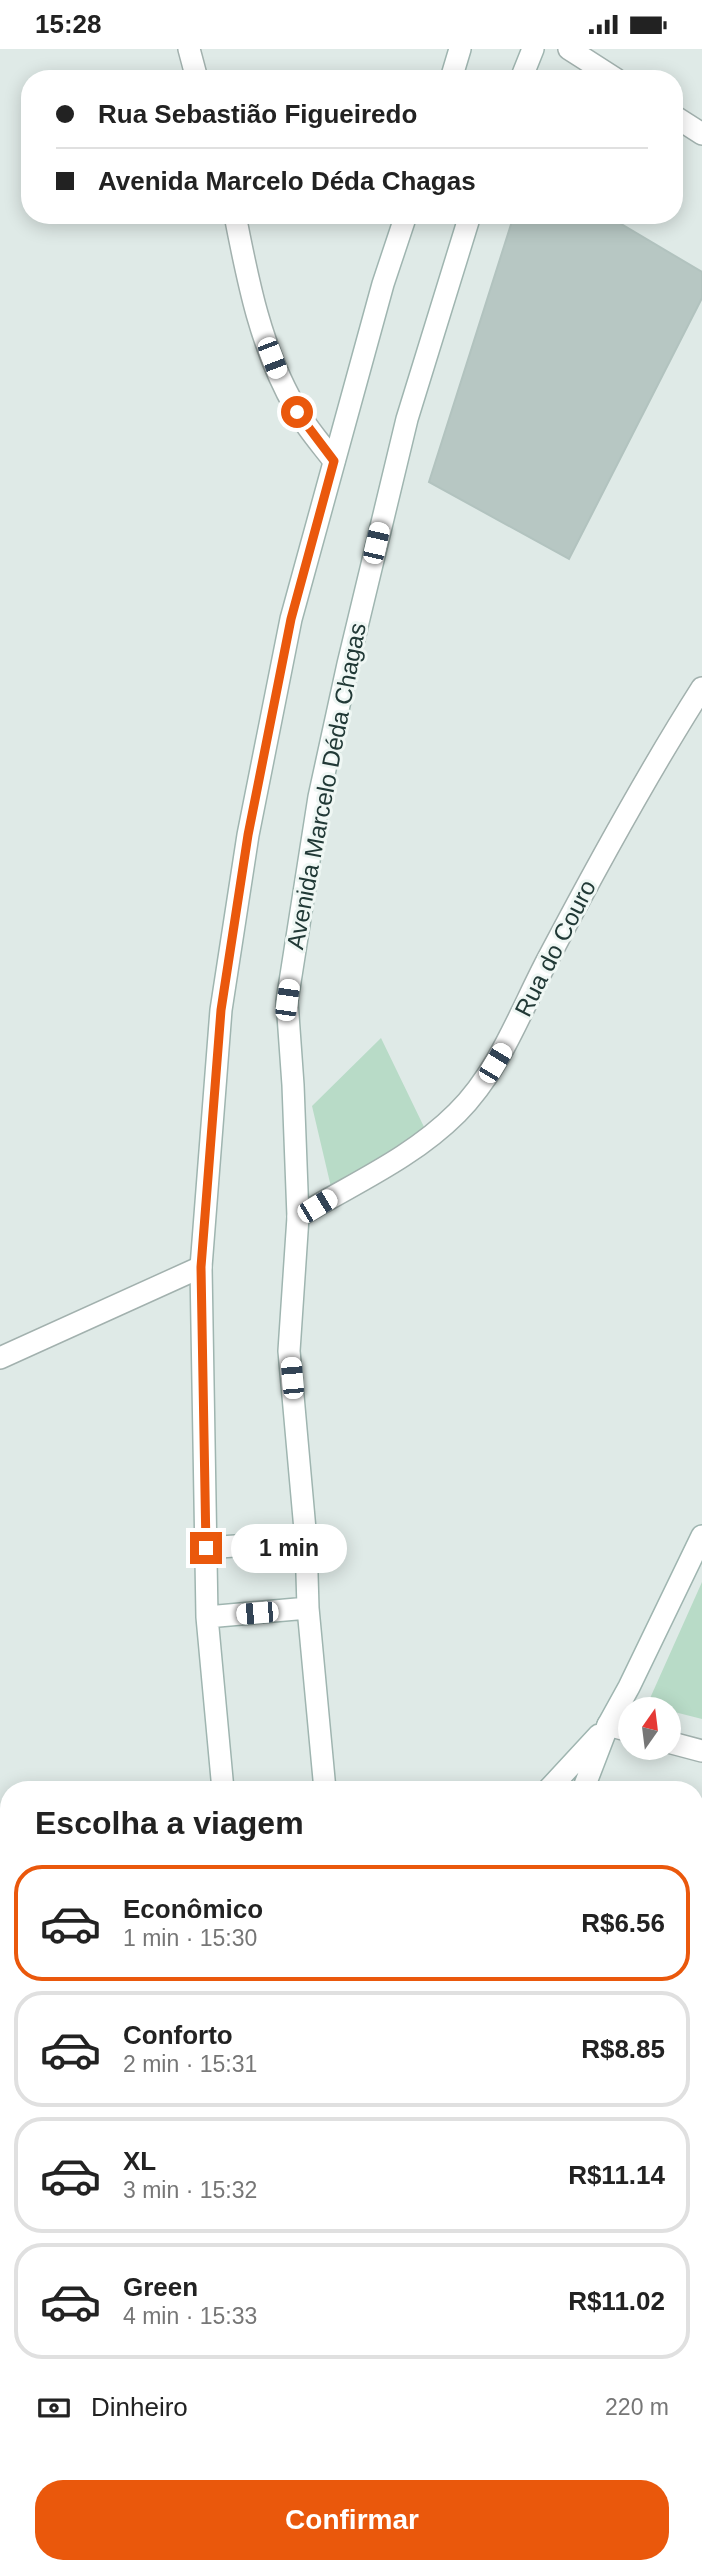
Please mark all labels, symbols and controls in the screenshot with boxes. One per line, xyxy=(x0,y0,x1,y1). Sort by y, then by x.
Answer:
text: 15:28 xyxy=(35,9,102,39)
text: Rua Sebastião Figueiredo xyxy=(98,99,417,129)
text: Avenida Marcelo Déda Chagas xyxy=(98,166,476,196)
car xyxy=(255,335,290,381)
route start xyxy=(281,396,313,428)
car xyxy=(362,520,391,566)
street label: Avenida Marcelo Déda Chagas xyxy=(281,621,371,951)
street label: Rua do Couro xyxy=(509,875,601,1021)
car xyxy=(274,978,301,1022)
car xyxy=(476,1040,515,1086)
car xyxy=(294,1186,341,1226)
car xyxy=(280,1356,305,1400)
callout: 1 min xyxy=(230,1523,346,1573)
route end xyxy=(190,1532,222,1564)
text: 1 min xyxy=(259,1535,319,1561)
car xyxy=(236,1601,279,1625)
north arrow xyxy=(618,1697,681,1761)
map controls xyxy=(618,1697,681,1760)
text: Escolha a viagem xyxy=(35,1805,304,1841)
icon: car xyxy=(39,1892,102,1955)
text: Econômico xyxy=(123,1894,263,1924)
text: R$6.56 xyxy=(581,1908,665,1938)
text: 1 min · 15:30 xyxy=(123,1925,257,1951)
icon: car xyxy=(39,2018,102,2081)
text: Conforto xyxy=(123,2020,233,2050)
text: R$8.85 xyxy=(581,2034,665,2064)
text: 2 min · 15:31 xyxy=(123,2051,257,2077)
icon: car xyxy=(39,2144,102,2207)
text: XL xyxy=(123,2146,156,2176)
text: R$11.14 xyxy=(568,2160,665,2190)
text: 3 min · 15:32 xyxy=(123,2177,257,2203)
icon: car xyxy=(39,2270,102,2333)
text: Green xyxy=(123,2272,198,2302)
text: R$11.02 xyxy=(568,2286,665,2316)
text: 4 min · 15:33 xyxy=(123,2303,257,2329)
icon: cash xyxy=(35,2389,73,2427)
text: Dinheiro xyxy=(91,2392,188,2422)
text: 220 m xyxy=(605,2394,669,2420)
button: Confirmar xyxy=(35,2480,669,2560)

